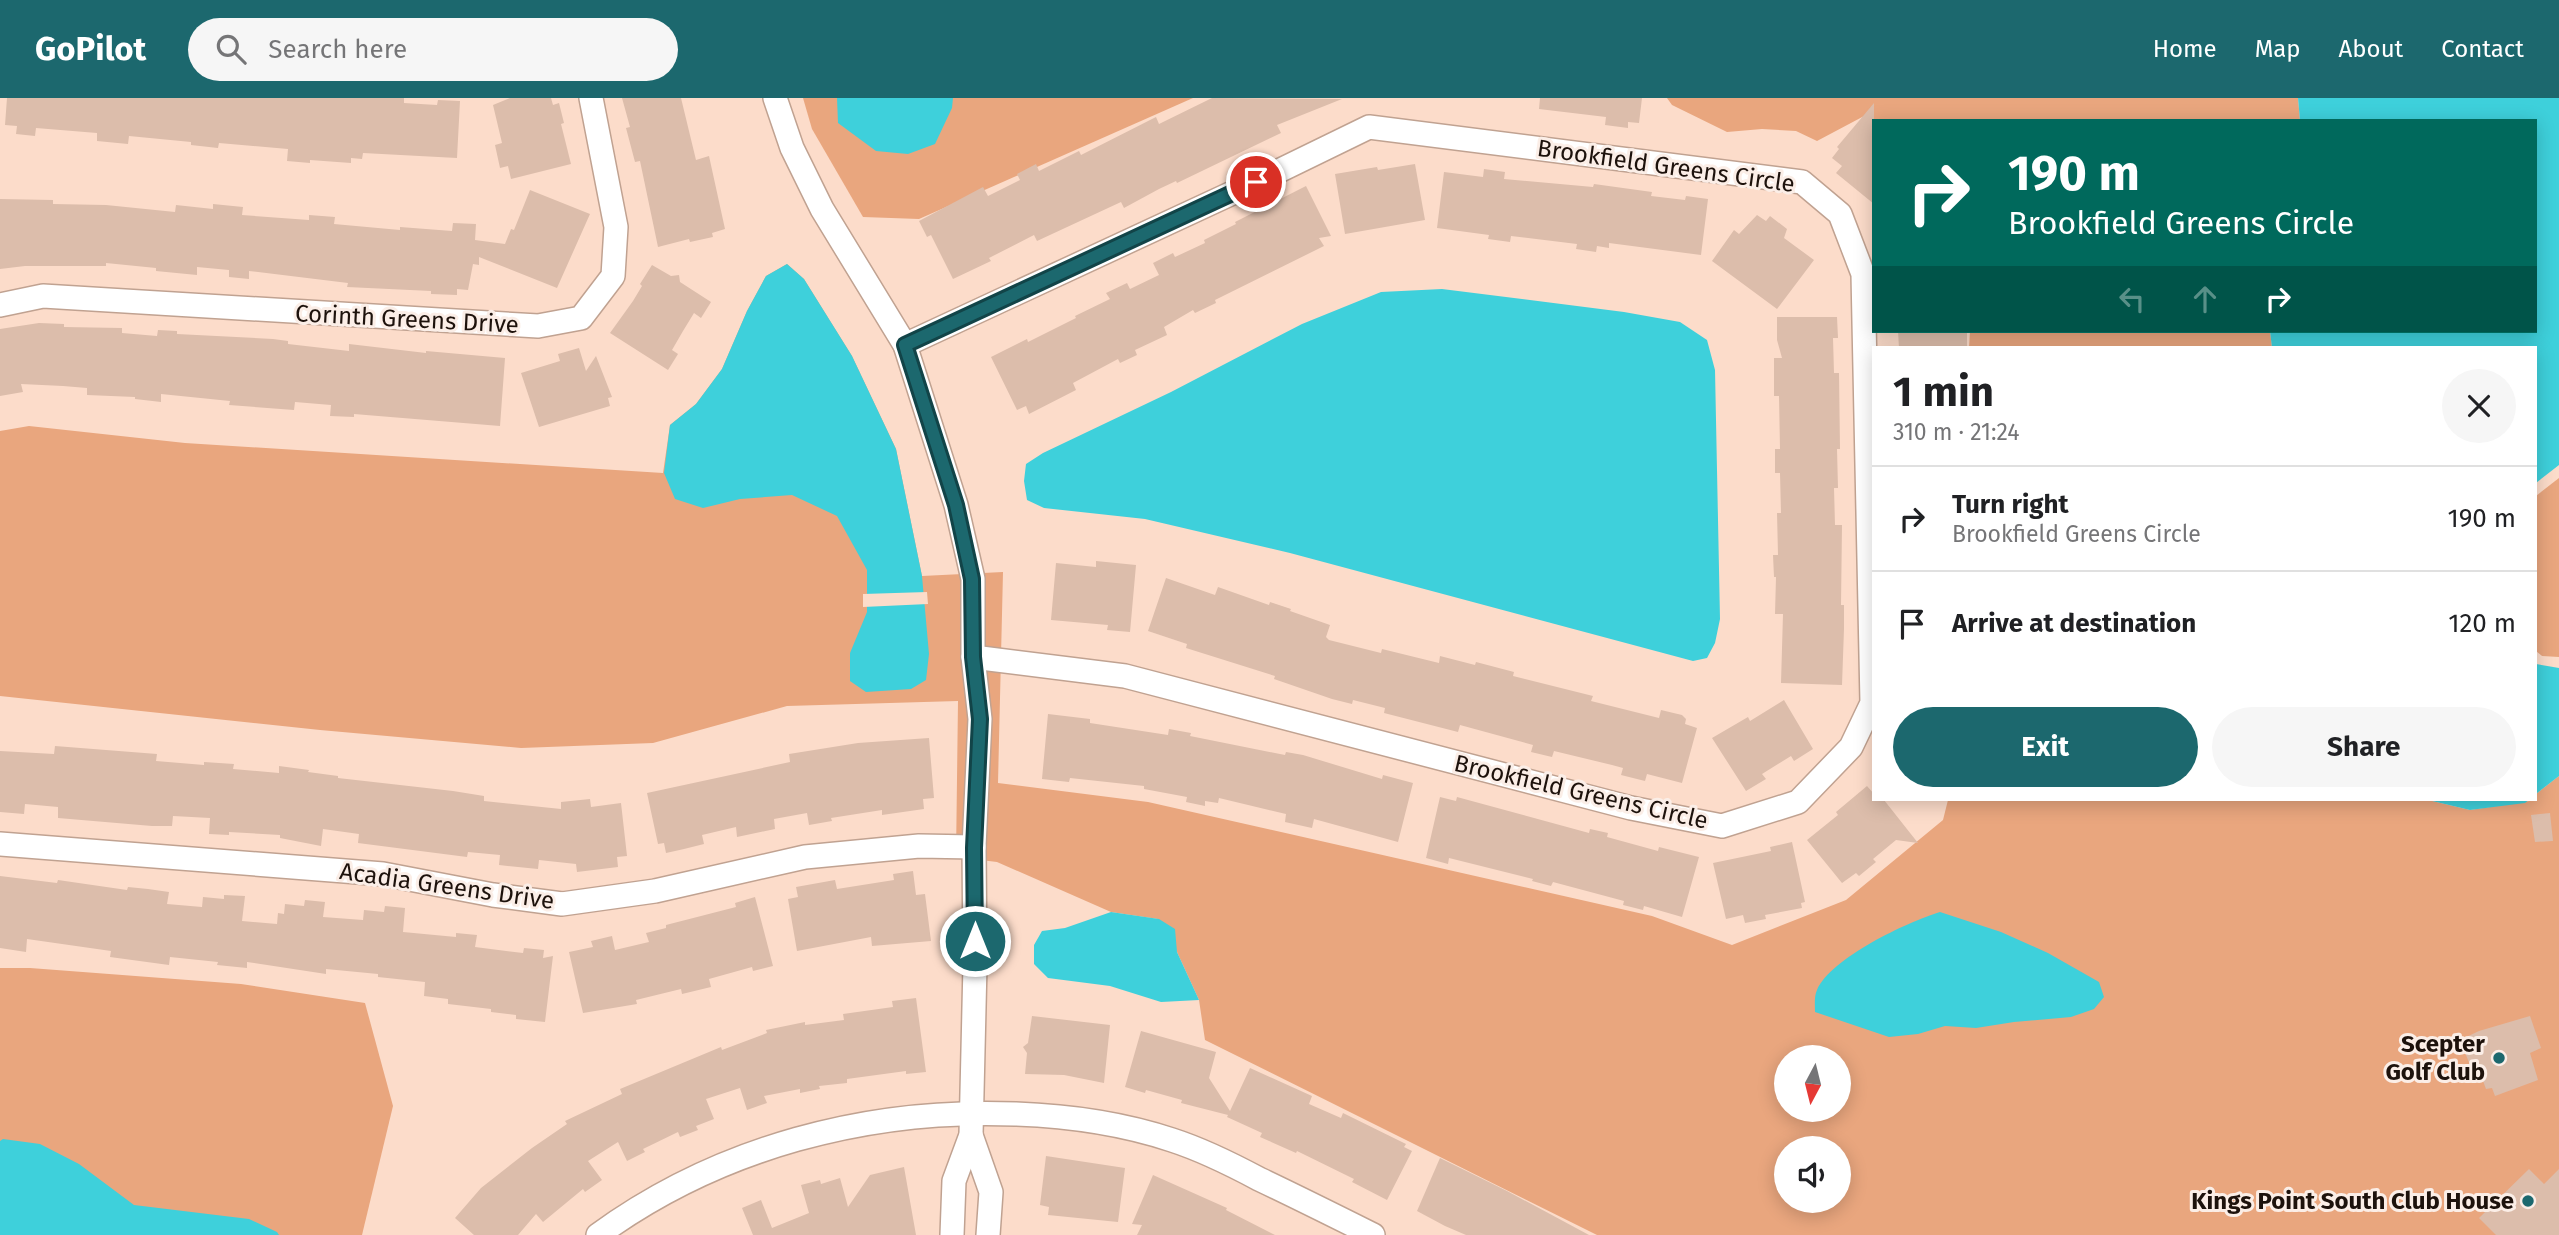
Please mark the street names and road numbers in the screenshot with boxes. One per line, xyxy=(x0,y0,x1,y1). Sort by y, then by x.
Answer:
street label: Brookfield Greens Circle xyxy=(1535,134,1797,198)
street label: Corinth Greens Drive xyxy=(294,299,520,339)
street label: Brookfield Greens Circle xyxy=(1451,749,1711,835)
street label: Acadia Greens Drive xyxy=(338,857,556,915)

